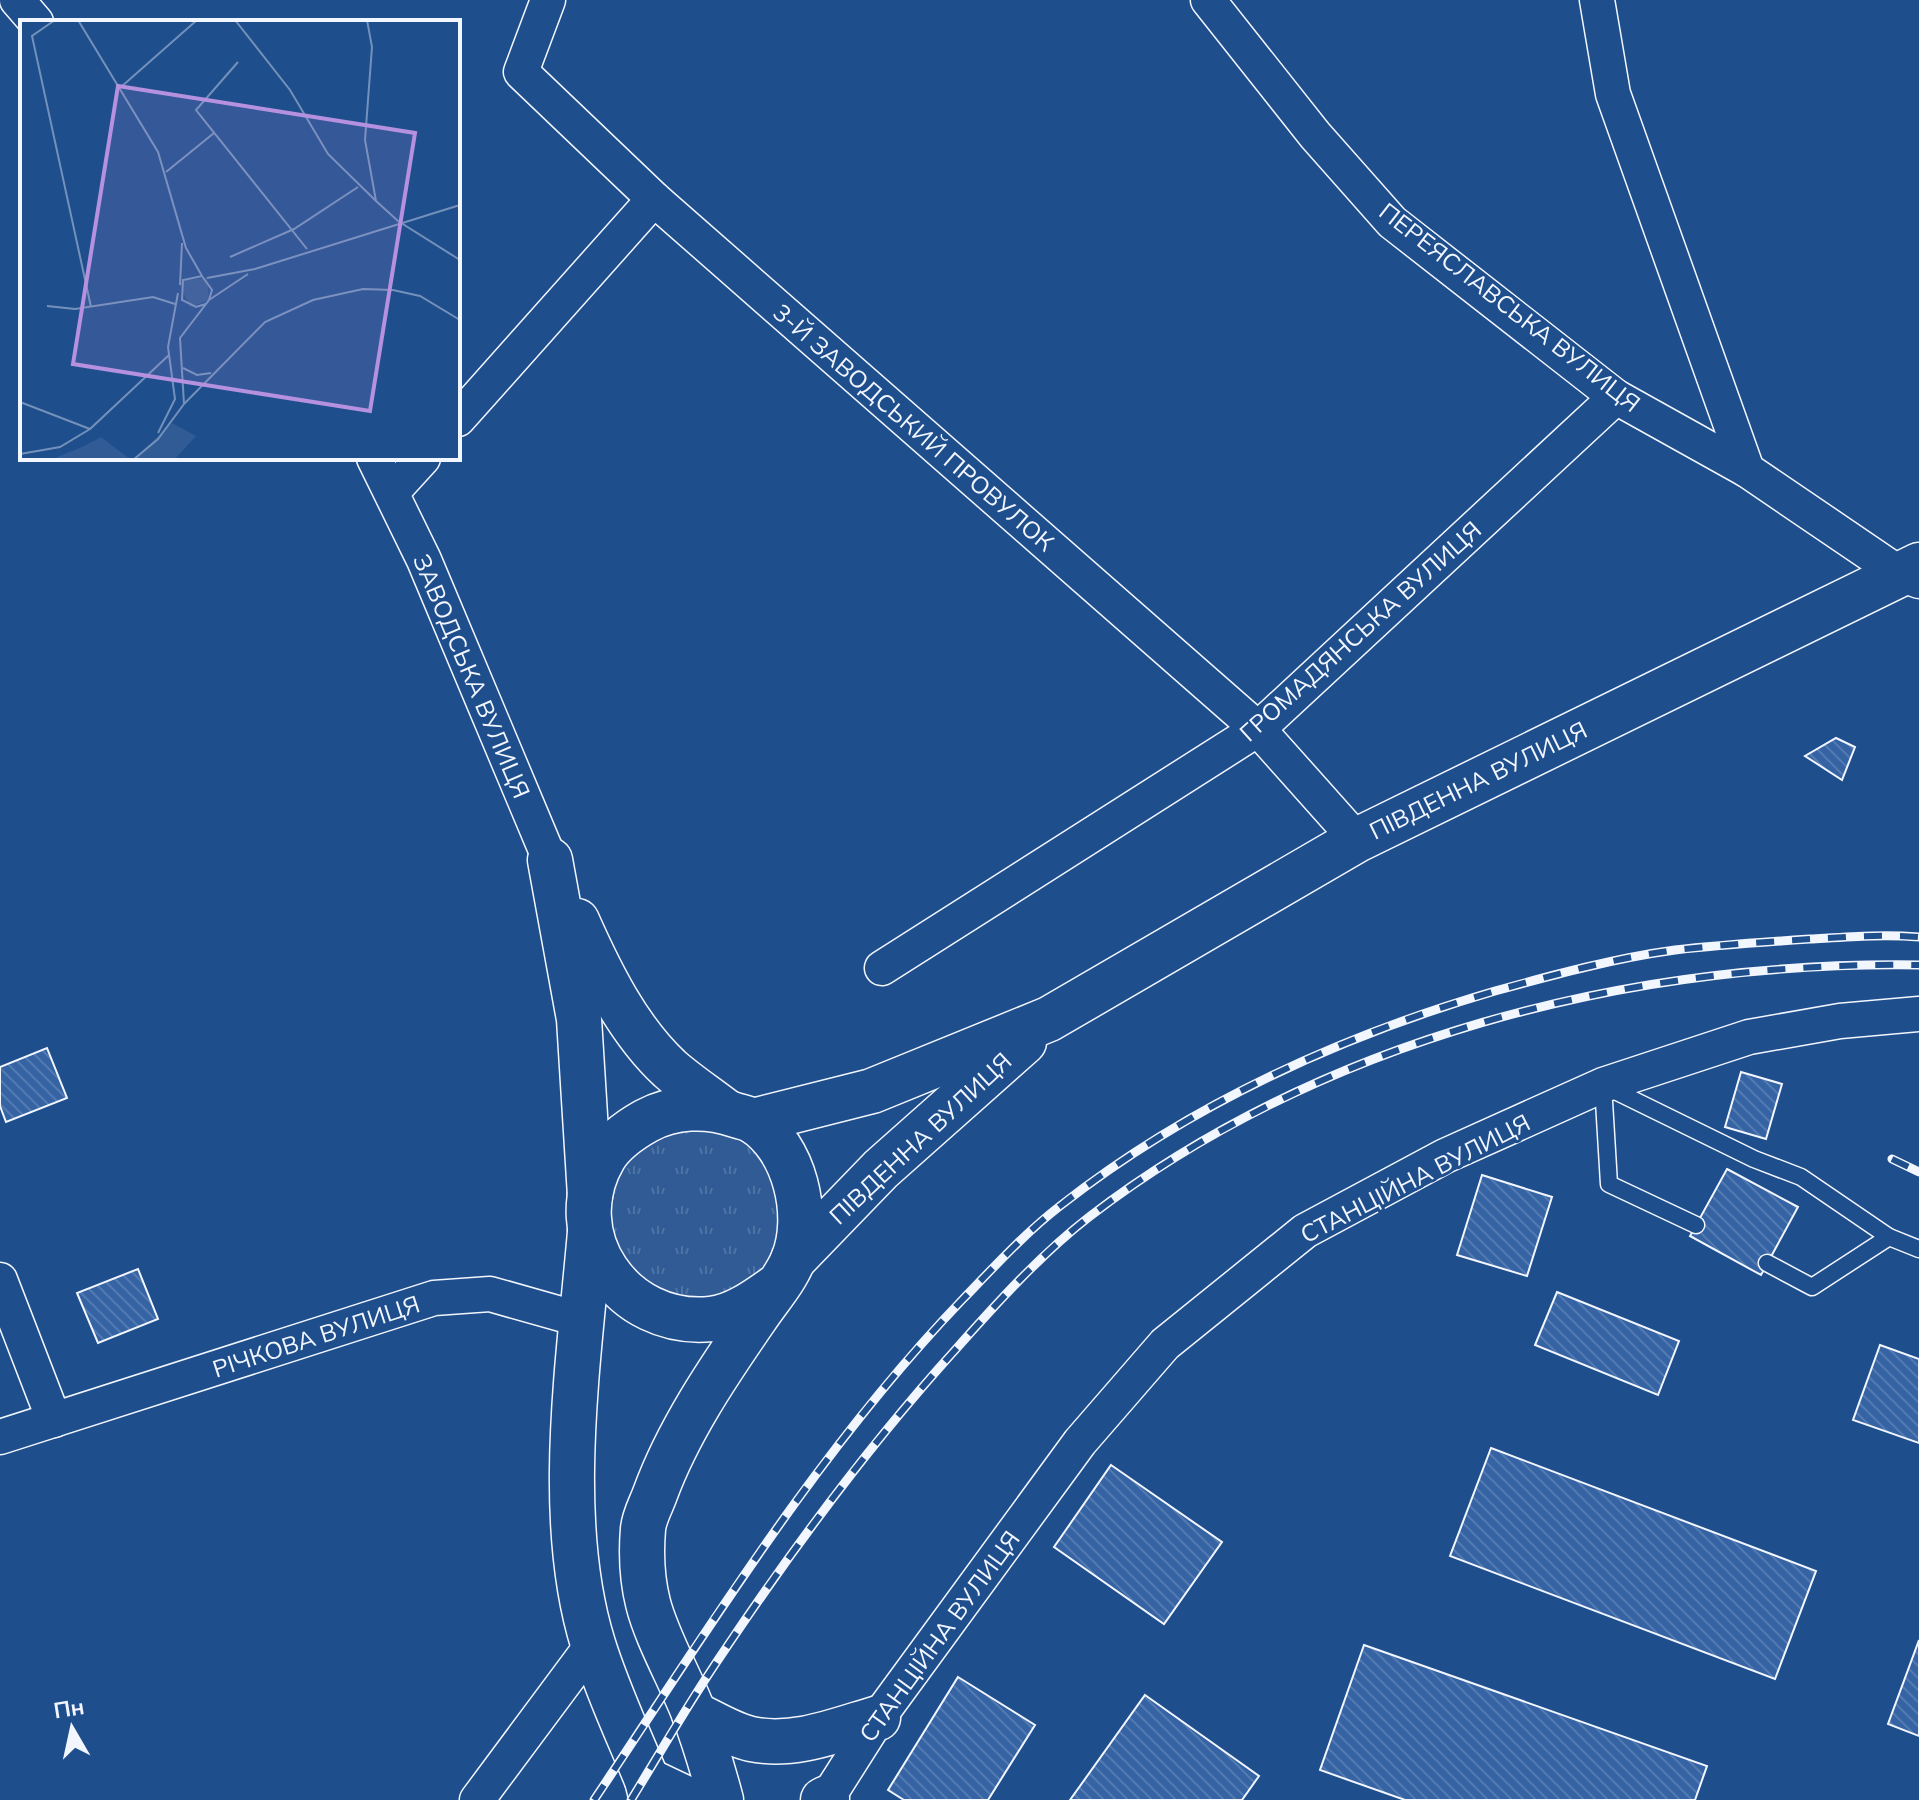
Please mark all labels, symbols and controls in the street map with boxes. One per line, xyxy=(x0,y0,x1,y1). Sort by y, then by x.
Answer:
inset map xyxy=(20,20,460,460)
street label: ПЕРЕЯСЛАВСЬКА ВУЛИЦЯ xyxy=(1374,196,1646,418)
street label: 3-Й ЗАВОДСЬКИЙ ПРОВУЛОК xyxy=(767,297,1061,557)
street label: ГРОМАДЯНСЬКА ВУЛИЦЯ xyxy=(1233,514,1487,748)
street label: ЗАВОДСЬКА ВУЛИЦЯ xyxy=(407,549,537,803)
street label: ПІВДЕННА ВУЛИЦЯ xyxy=(1364,714,1592,846)
street label: ПІВДЕННА ВУЛИЦЯ xyxy=(823,1046,1017,1230)
street label: СТАНЦІЙНА ВУЛИЦЯ xyxy=(1295,1107,1535,1249)
street label: РІЧКОВА ВУЛИЦЯ xyxy=(209,1288,423,1384)
street label: СТАНЦІЙНА ВУЛИЦЯ xyxy=(852,1524,1026,1748)
north arrow xyxy=(32,1688,112,1768)
text: Пн xyxy=(52,1692,86,1724)

